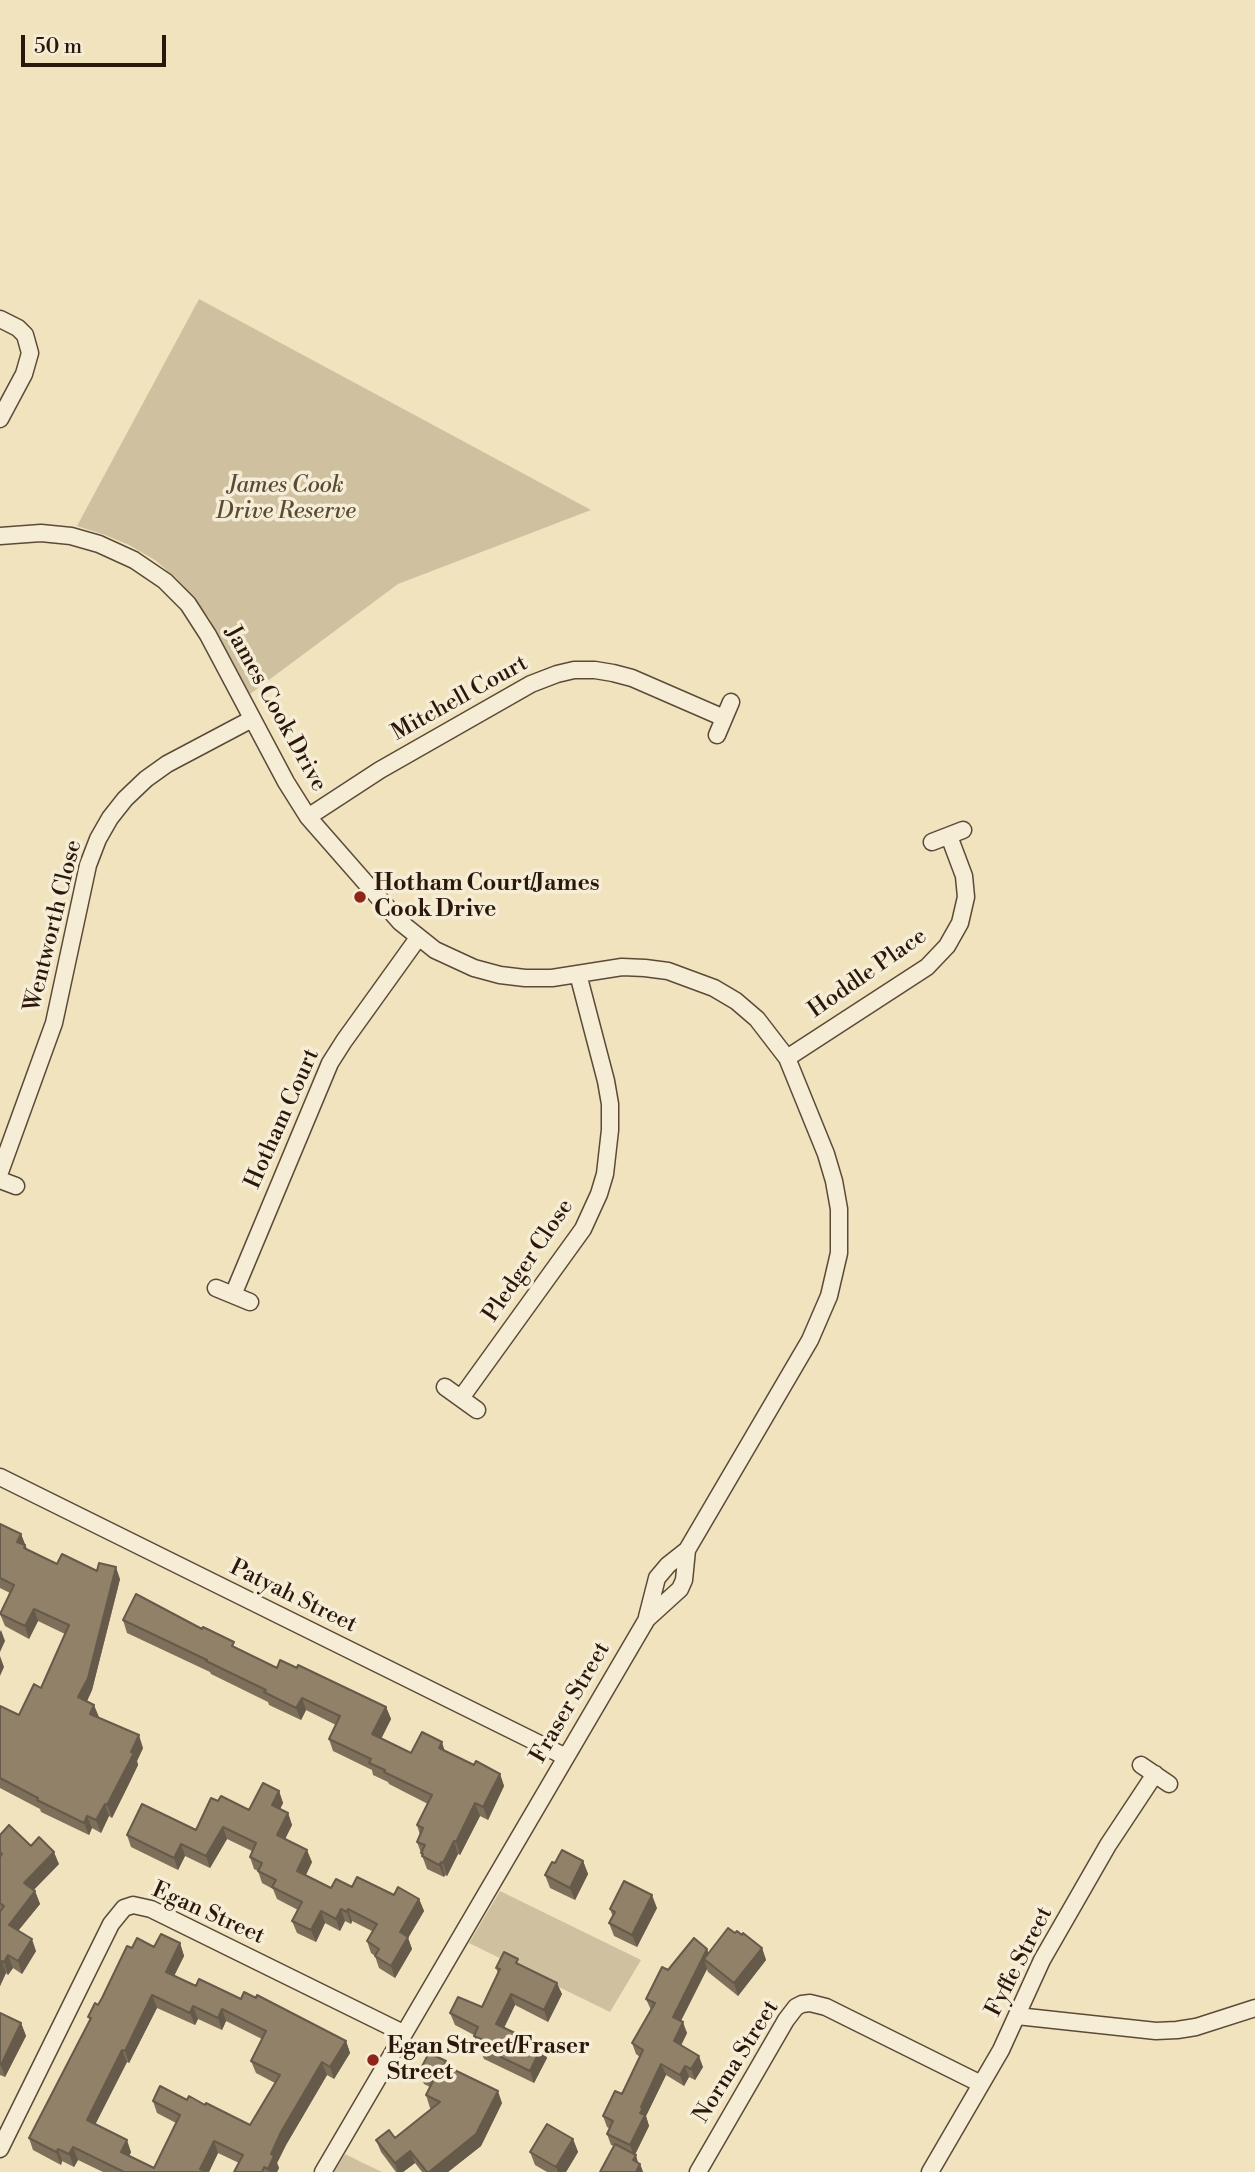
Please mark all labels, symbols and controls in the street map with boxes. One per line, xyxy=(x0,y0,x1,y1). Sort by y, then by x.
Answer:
scale bar xyxy=(24,21,170,65)
text: 50 m xyxy=(34,34,82,60)
park label: James Cook Drive Reserve xyxy=(216,472,356,526)
street label: James Cook Drive xyxy=(218,621,332,797)
street label: Mitchell Court xyxy=(387,650,533,748)
street label: Wentworth Close xyxy=(19,837,89,1015)
place label: Hotham Court/James Cook Drive xyxy=(374,870,600,924)
marker: Hotham Court/James Cook Drive xyxy=(352,889,368,905)
street label: Hoddle Place xyxy=(804,923,932,1025)
street label: Hotham Court xyxy=(240,1045,326,1193)
street label: Pledger Close xyxy=(478,1194,580,1328)
street label: Patyah Street xyxy=(225,1554,361,1640)
street label: Fraser Street xyxy=(525,1638,617,1768)
street label: Egan Street xyxy=(147,1877,269,1951)
street label: Fyffe Street xyxy=(981,1902,1059,2022)
street label: Norma Street xyxy=(688,1996,786,2128)
place label: Egan Street/Fraser Street xyxy=(387,2033,590,2087)
marker: Egan Street/Fraser Street xyxy=(365,2052,381,2068)

